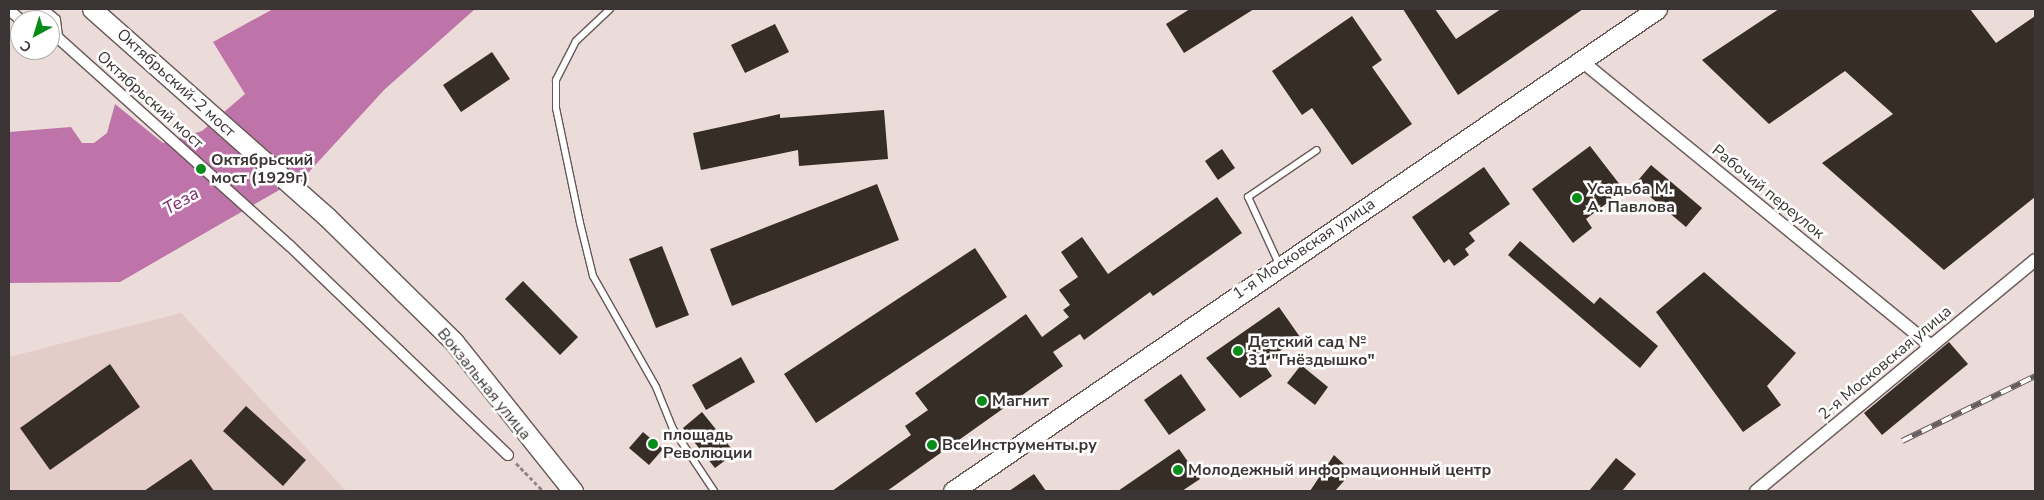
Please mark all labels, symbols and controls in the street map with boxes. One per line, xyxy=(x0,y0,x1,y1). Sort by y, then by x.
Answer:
north arrow xyxy=(10,10,60,60)
street label: Октябрьский-2 мост xyxy=(113,25,239,141)
text: С xyxy=(16,36,36,57)
street label: Октябрьский мост xyxy=(93,47,207,153)
street label: Рабочий переулок xyxy=(1708,141,1828,243)
place label: Октябрьский мост (1929г) xyxy=(211,150,313,188)
marker: Октябрьский мост (1929г) xyxy=(195,163,207,175)
place label: Усадьба М. А. Павлова xyxy=(1587,179,1675,217)
water label: Теза xyxy=(159,182,203,220)
marker: Усадьба М. А. Павлова xyxy=(1571,192,1583,204)
street label: 1-я Московская улица xyxy=(1229,194,1379,304)
street label: 2-я Московская улица xyxy=(1815,302,1955,424)
street label: Вокзальная улица xyxy=(433,324,535,444)
place label: Детский сад № 31 "Гнёздышко" xyxy=(1248,332,1375,370)
marker: Детский сад № 31 "Гнёздышко" xyxy=(1232,345,1244,357)
place label: Магнит xyxy=(992,391,1049,411)
marker: Магнит xyxy=(976,395,988,407)
place label: площадь Революции xyxy=(663,425,752,463)
place label: ВсеИнструменты.ру xyxy=(942,435,1097,455)
marker: площадь Революции xyxy=(647,438,659,450)
marker: ВсеИнструменты.ру xyxy=(926,439,938,451)
place label: Молодежный информационный центр xyxy=(1188,460,1491,480)
marker: Молодежный информационный центр xyxy=(1172,464,1184,476)

